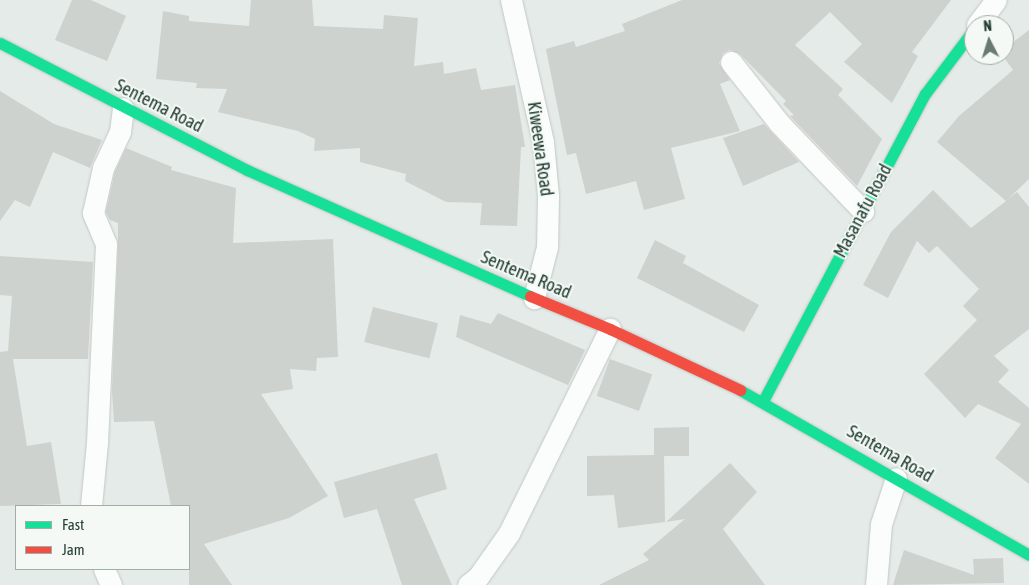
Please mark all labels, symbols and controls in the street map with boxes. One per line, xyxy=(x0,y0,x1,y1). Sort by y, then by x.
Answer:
north arrow xyxy=(964,15,1014,65)
text: N xyxy=(983,18,993,34)
street label: Sentema Road xyxy=(111,75,207,137)
street label: Kiweewa Road xyxy=(523,100,557,198)
street label: Masanafu Road xyxy=(829,161,897,261)
street label: Sentema Road xyxy=(478,246,574,304)
street label: Sentema Road xyxy=(843,421,937,487)
legend xyxy=(15,505,190,570)
text: Fast xyxy=(62,516,84,533)
text: Jam xyxy=(62,541,85,558)

